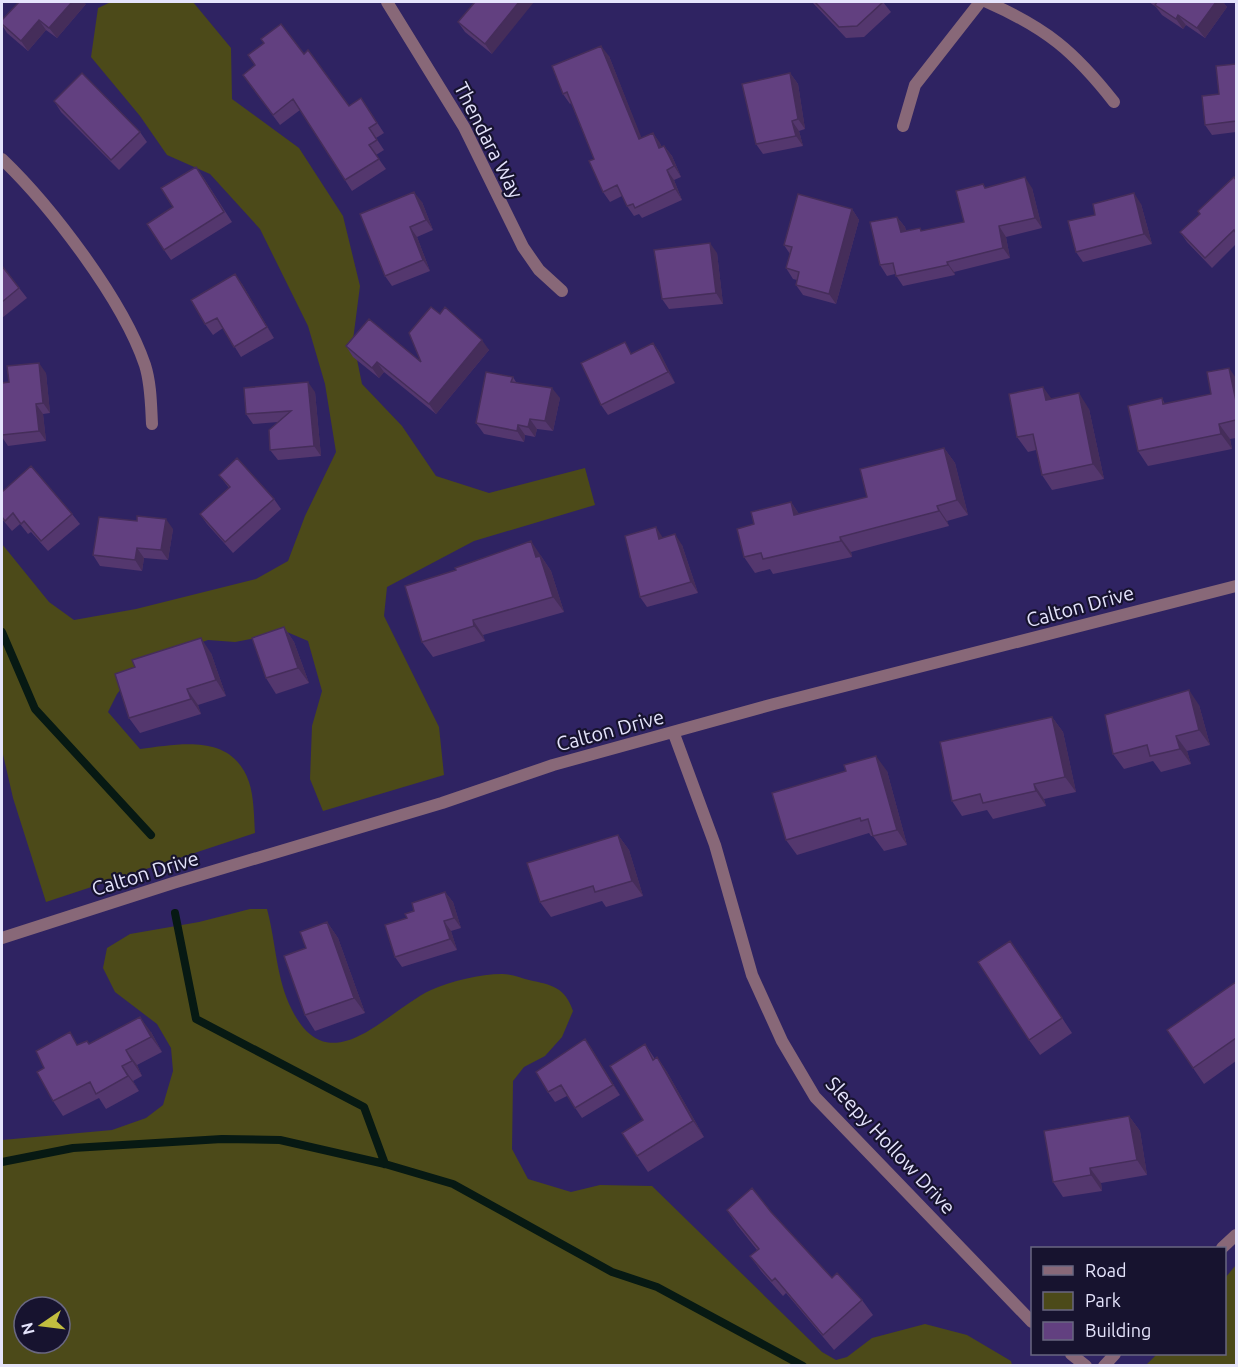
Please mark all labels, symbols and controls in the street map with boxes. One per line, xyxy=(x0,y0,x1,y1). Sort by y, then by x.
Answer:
street label: Thendara Way xyxy=(450,78,528,202)
street label: Calton Drive xyxy=(1024,581,1136,631)
street label: Calton Drive xyxy=(554,705,666,755)
street label: Calton Drive xyxy=(89,846,201,900)
street label: Sleepy Hollow Drive xyxy=(822,1072,960,1218)
legend xyxy=(1031,1247,1226,1355)
text: Road xyxy=(1085,1260,1127,1280)
text: Park xyxy=(1085,1290,1121,1310)
north arrow xyxy=(12,1295,72,1355)
text: Building xyxy=(1085,1320,1151,1340)
text: N xyxy=(17,1321,38,1337)

